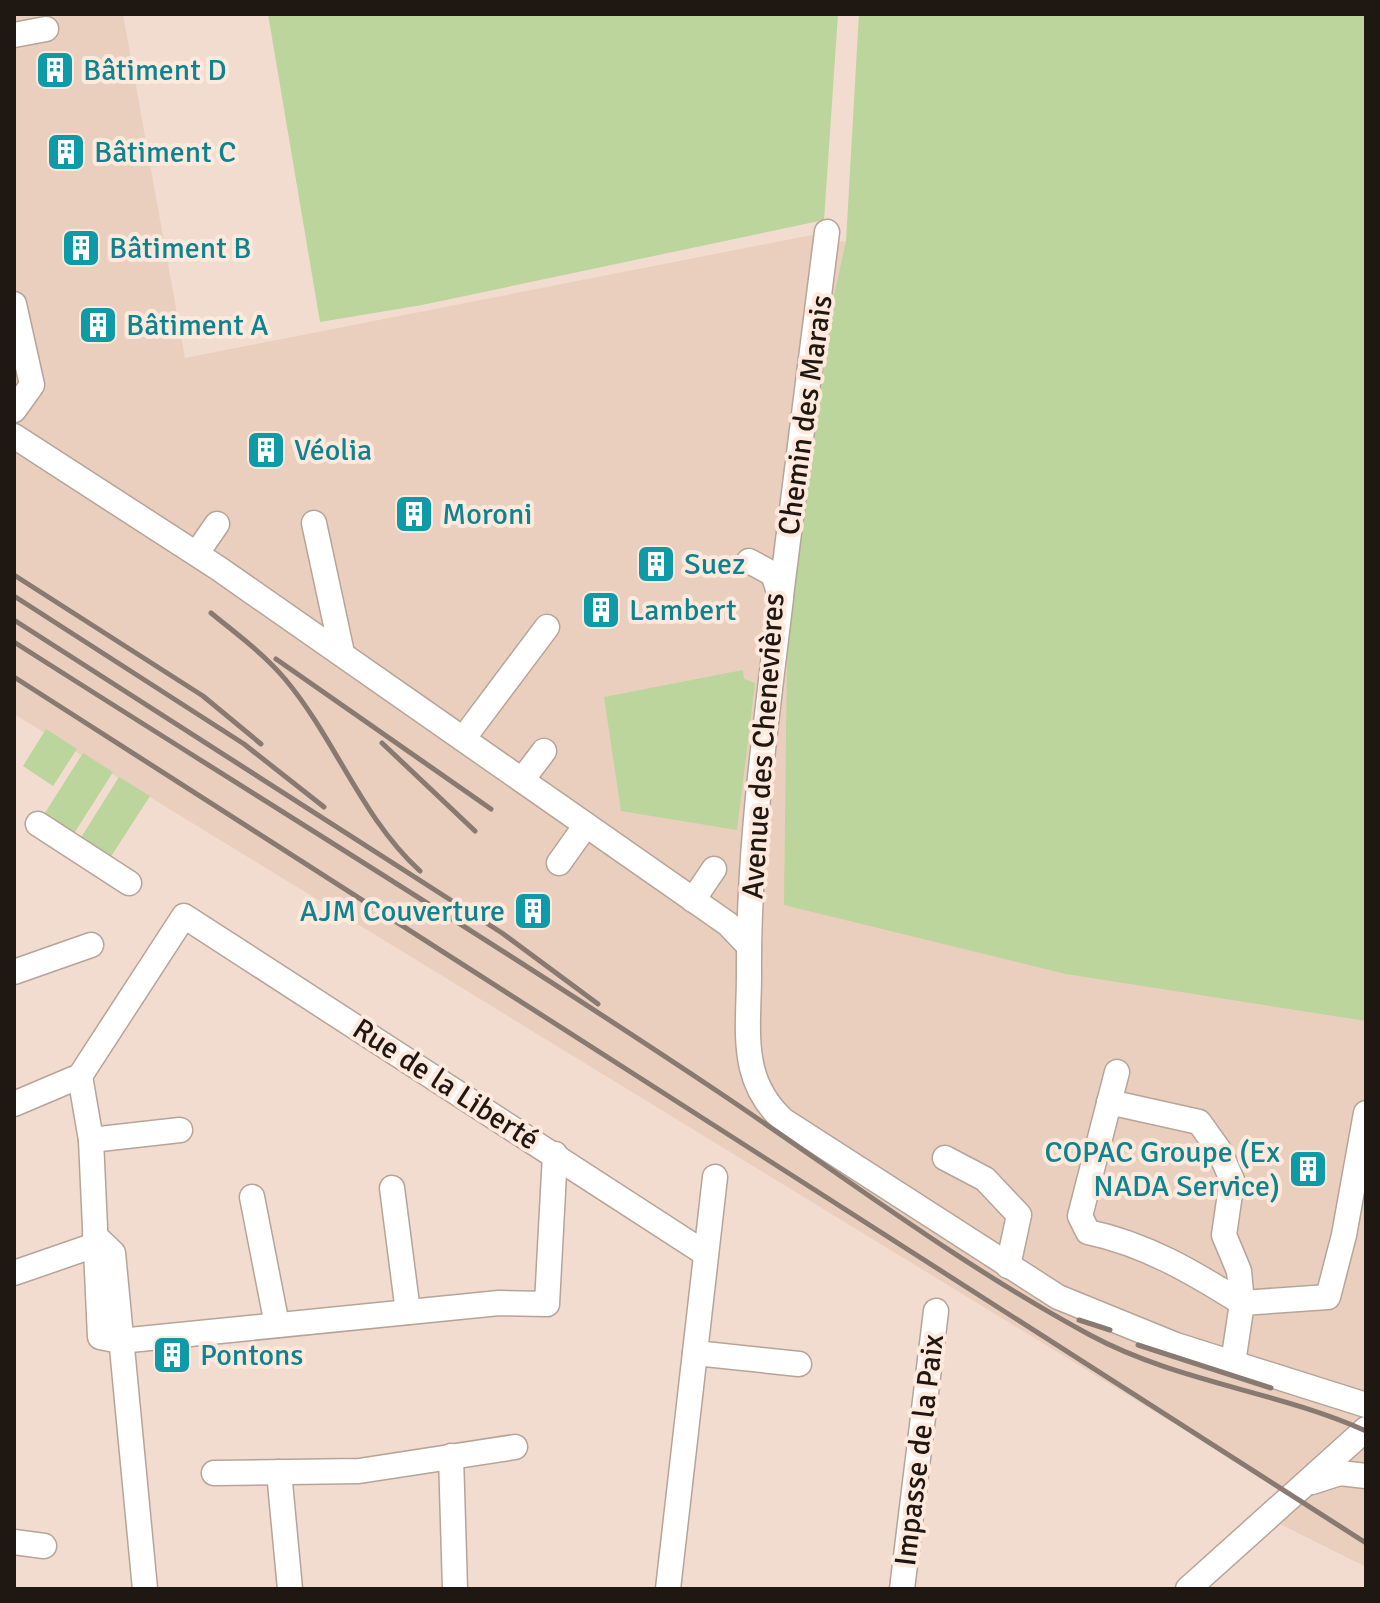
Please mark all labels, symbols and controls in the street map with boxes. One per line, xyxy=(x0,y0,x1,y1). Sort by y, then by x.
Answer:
building icon: Bâtiment D xyxy=(34,49,76,91)
place label: Bâtiment D xyxy=(83,52,227,89)
building icon: Bâtiment C xyxy=(45,131,87,173)
place label: Bâtiment C xyxy=(94,134,236,171)
building icon: Bâtiment B xyxy=(60,227,102,269)
place label: Bâtiment B xyxy=(109,230,251,267)
street label: Chemin des Marais xyxy=(770,293,841,537)
building icon: Bâtiment A xyxy=(77,304,119,346)
place label: Bâtiment A xyxy=(126,307,269,344)
building icon: Véolia xyxy=(245,429,287,471)
place label: Véolia xyxy=(294,432,372,469)
building icon: Moroni xyxy=(393,493,435,535)
place label: Moroni xyxy=(442,496,532,533)
building icon: Suez xyxy=(635,543,677,585)
place label: Suez xyxy=(684,546,745,583)
building icon: Lambert xyxy=(580,589,622,631)
place label: Lambert xyxy=(629,592,736,629)
street label: Avenue des Chenevières xyxy=(734,592,793,900)
building icon: AJM Couverture xyxy=(512,890,554,932)
place label: AJM Couverture xyxy=(300,893,505,930)
street label: Rue de la Liberté xyxy=(346,1010,546,1158)
place label: COPAC Groupe (Ex NADA Service) xyxy=(1044,1134,1280,1205)
building icon: COPAC Groupe (Ex NADA Service) xyxy=(1287,1148,1329,1190)
street label: Impasse de la Paix xyxy=(887,1332,952,1568)
building icon: Pontons xyxy=(151,1334,193,1376)
place label: Pontons xyxy=(200,1337,303,1374)

